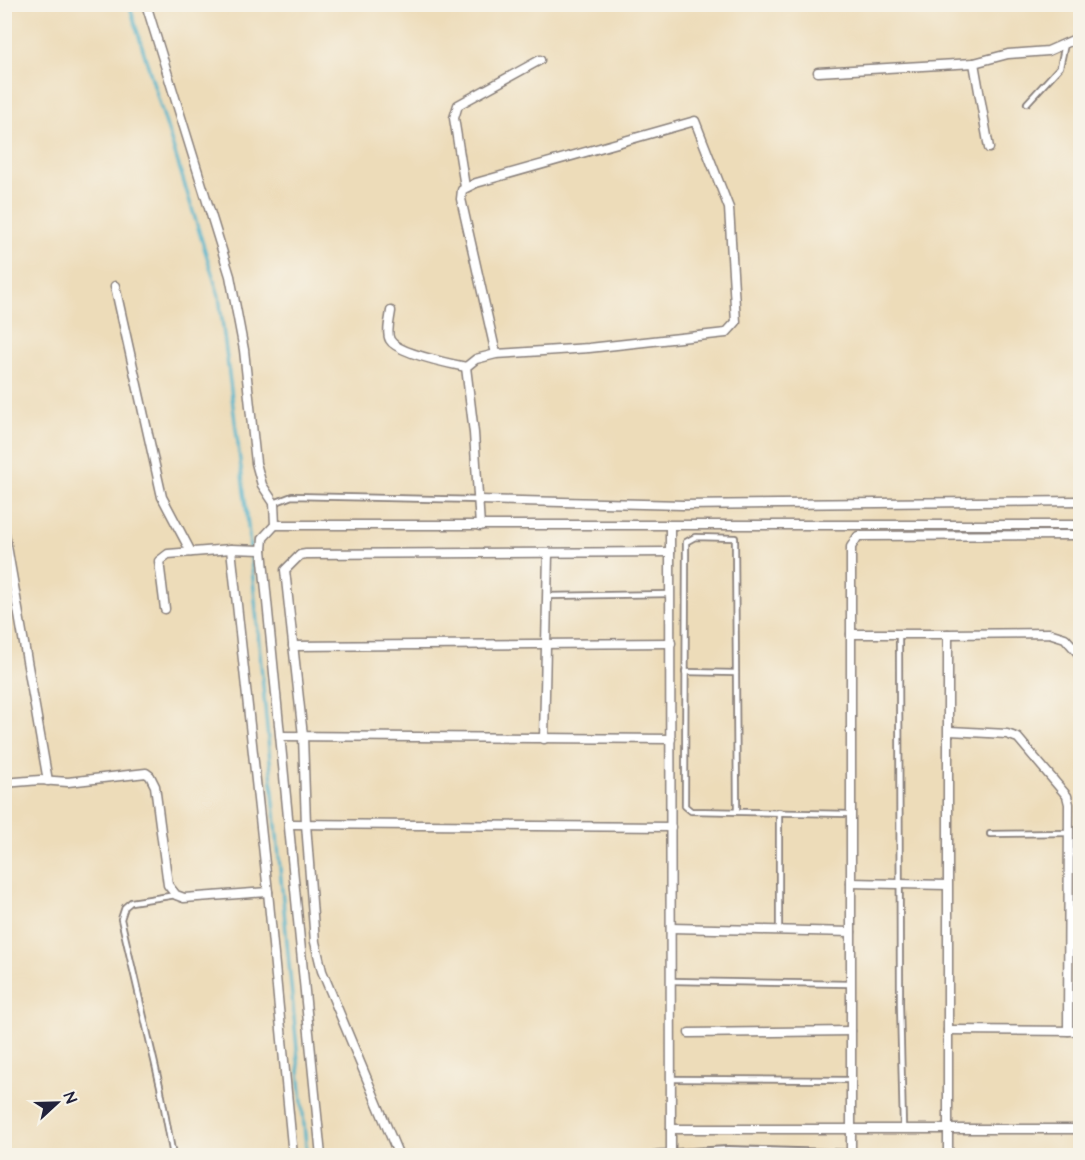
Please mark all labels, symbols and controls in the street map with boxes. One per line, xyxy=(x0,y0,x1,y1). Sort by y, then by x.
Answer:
north arrow xyxy=(27,1073,87,1133)
text: N xyxy=(58,1089,82,1107)

